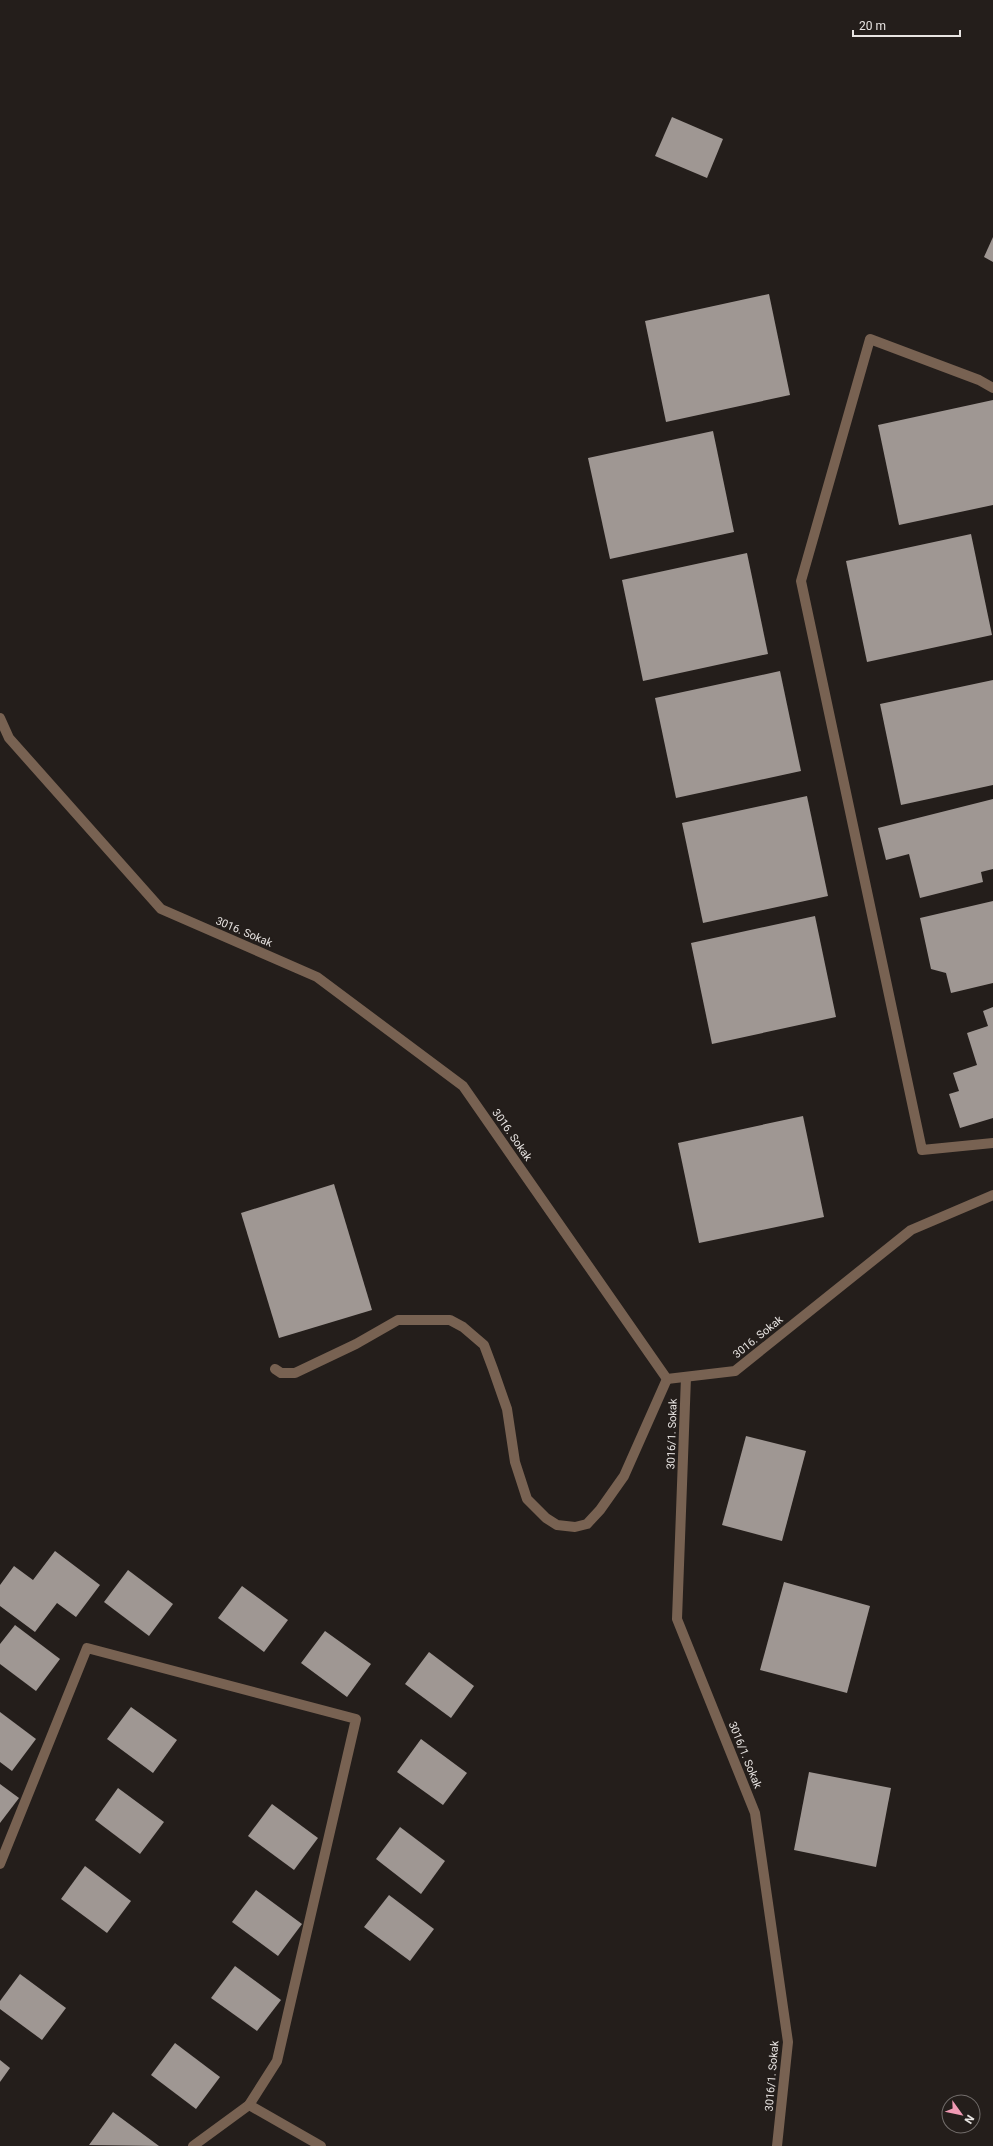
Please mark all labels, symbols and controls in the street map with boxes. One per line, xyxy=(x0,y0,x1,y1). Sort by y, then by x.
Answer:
scale bar xyxy=(853,12,960,38)
text: 20 m xyxy=(859,19,886,33)
street label: 3016. Sokak xyxy=(214,914,275,950)
street label: 3016. Sokak xyxy=(489,1107,535,1164)
street label: 3016. Sokak xyxy=(730,1313,786,1361)
street label: 3016/1. Sokak xyxy=(664,1398,680,1470)
street label: 3016/1. Sokak xyxy=(726,1720,764,1791)
street label: 3016/1. Sokak xyxy=(762,2040,782,2112)
north arrow xyxy=(941,2094,981,2134)
text: N xyxy=(961,2112,977,2126)

